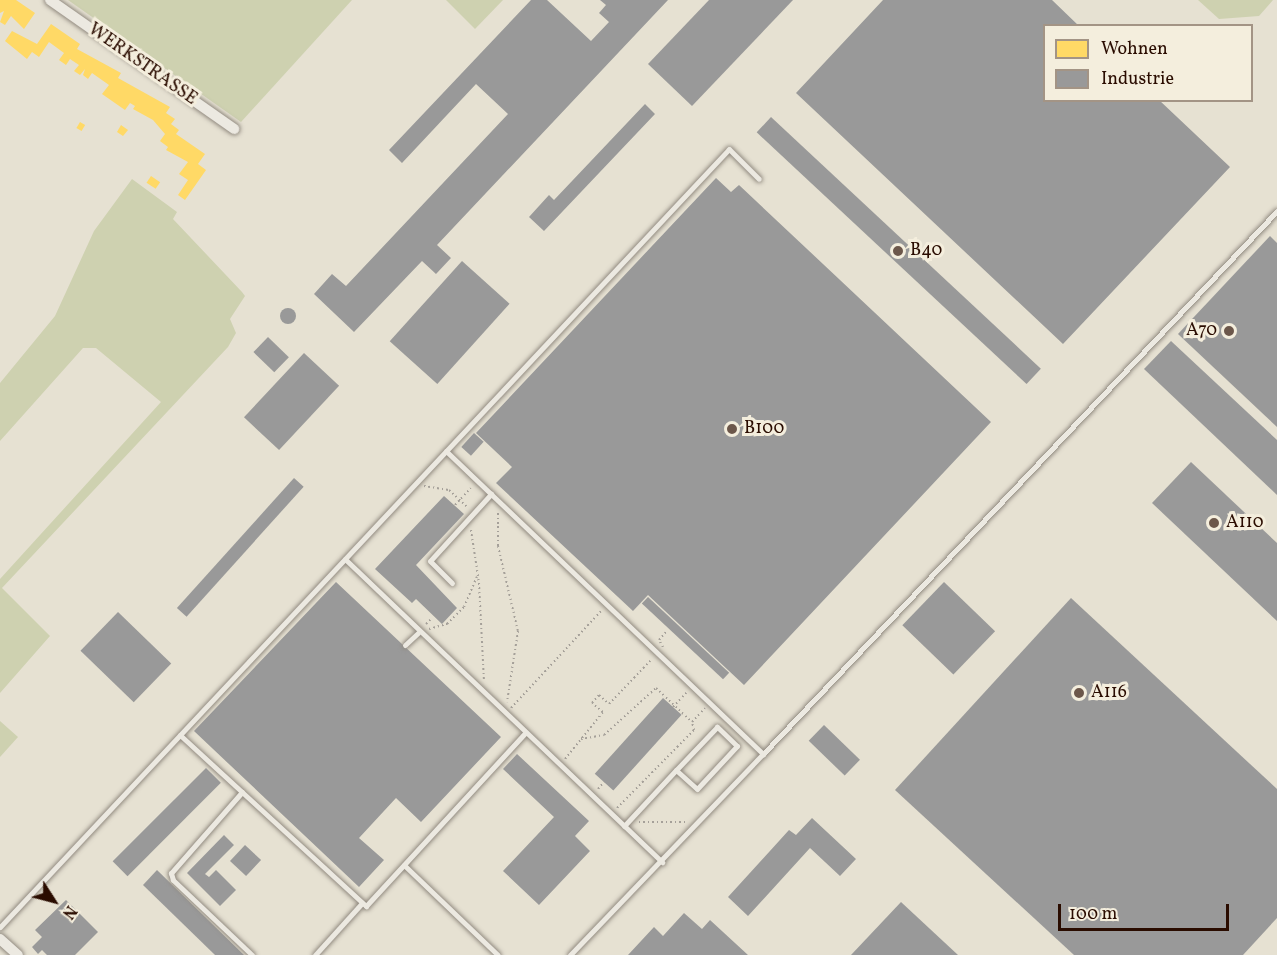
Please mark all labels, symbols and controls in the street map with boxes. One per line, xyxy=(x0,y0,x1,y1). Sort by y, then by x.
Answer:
street label: WERKSTRASSE xyxy=(83,19,201,111)
legend xyxy=(1043,24,1253,102)
text: Wohnen xyxy=(1101,37,1168,62)
text: Industrie xyxy=(1101,67,1174,92)
place label: B40 xyxy=(910,240,942,262)
marker: B40 xyxy=(891,244,905,258)
place label: A70 xyxy=(1186,320,1217,342)
marker: A70 xyxy=(1222,324,1236,338)
place label: B100 xyxy=(744,418,784,440)
marker: B100 xyxy=(725,422,739,436)
place label: A110 xyxy=(1226,512,1263,534)
marker: A110 xyxy=(1207,516,1221,530)
place label: A116 xyxy=(1091,682,1127,704)
marker: A116 xyxy=(1072,686,1086,700)
north arrow xyxy=(24,871,84,931)
scale bar xyxy=(1061,892,1232,930)
text: N xyxy=(56,900,81,923)
text: 100 m xyxy=(1069,902,1118,927)

